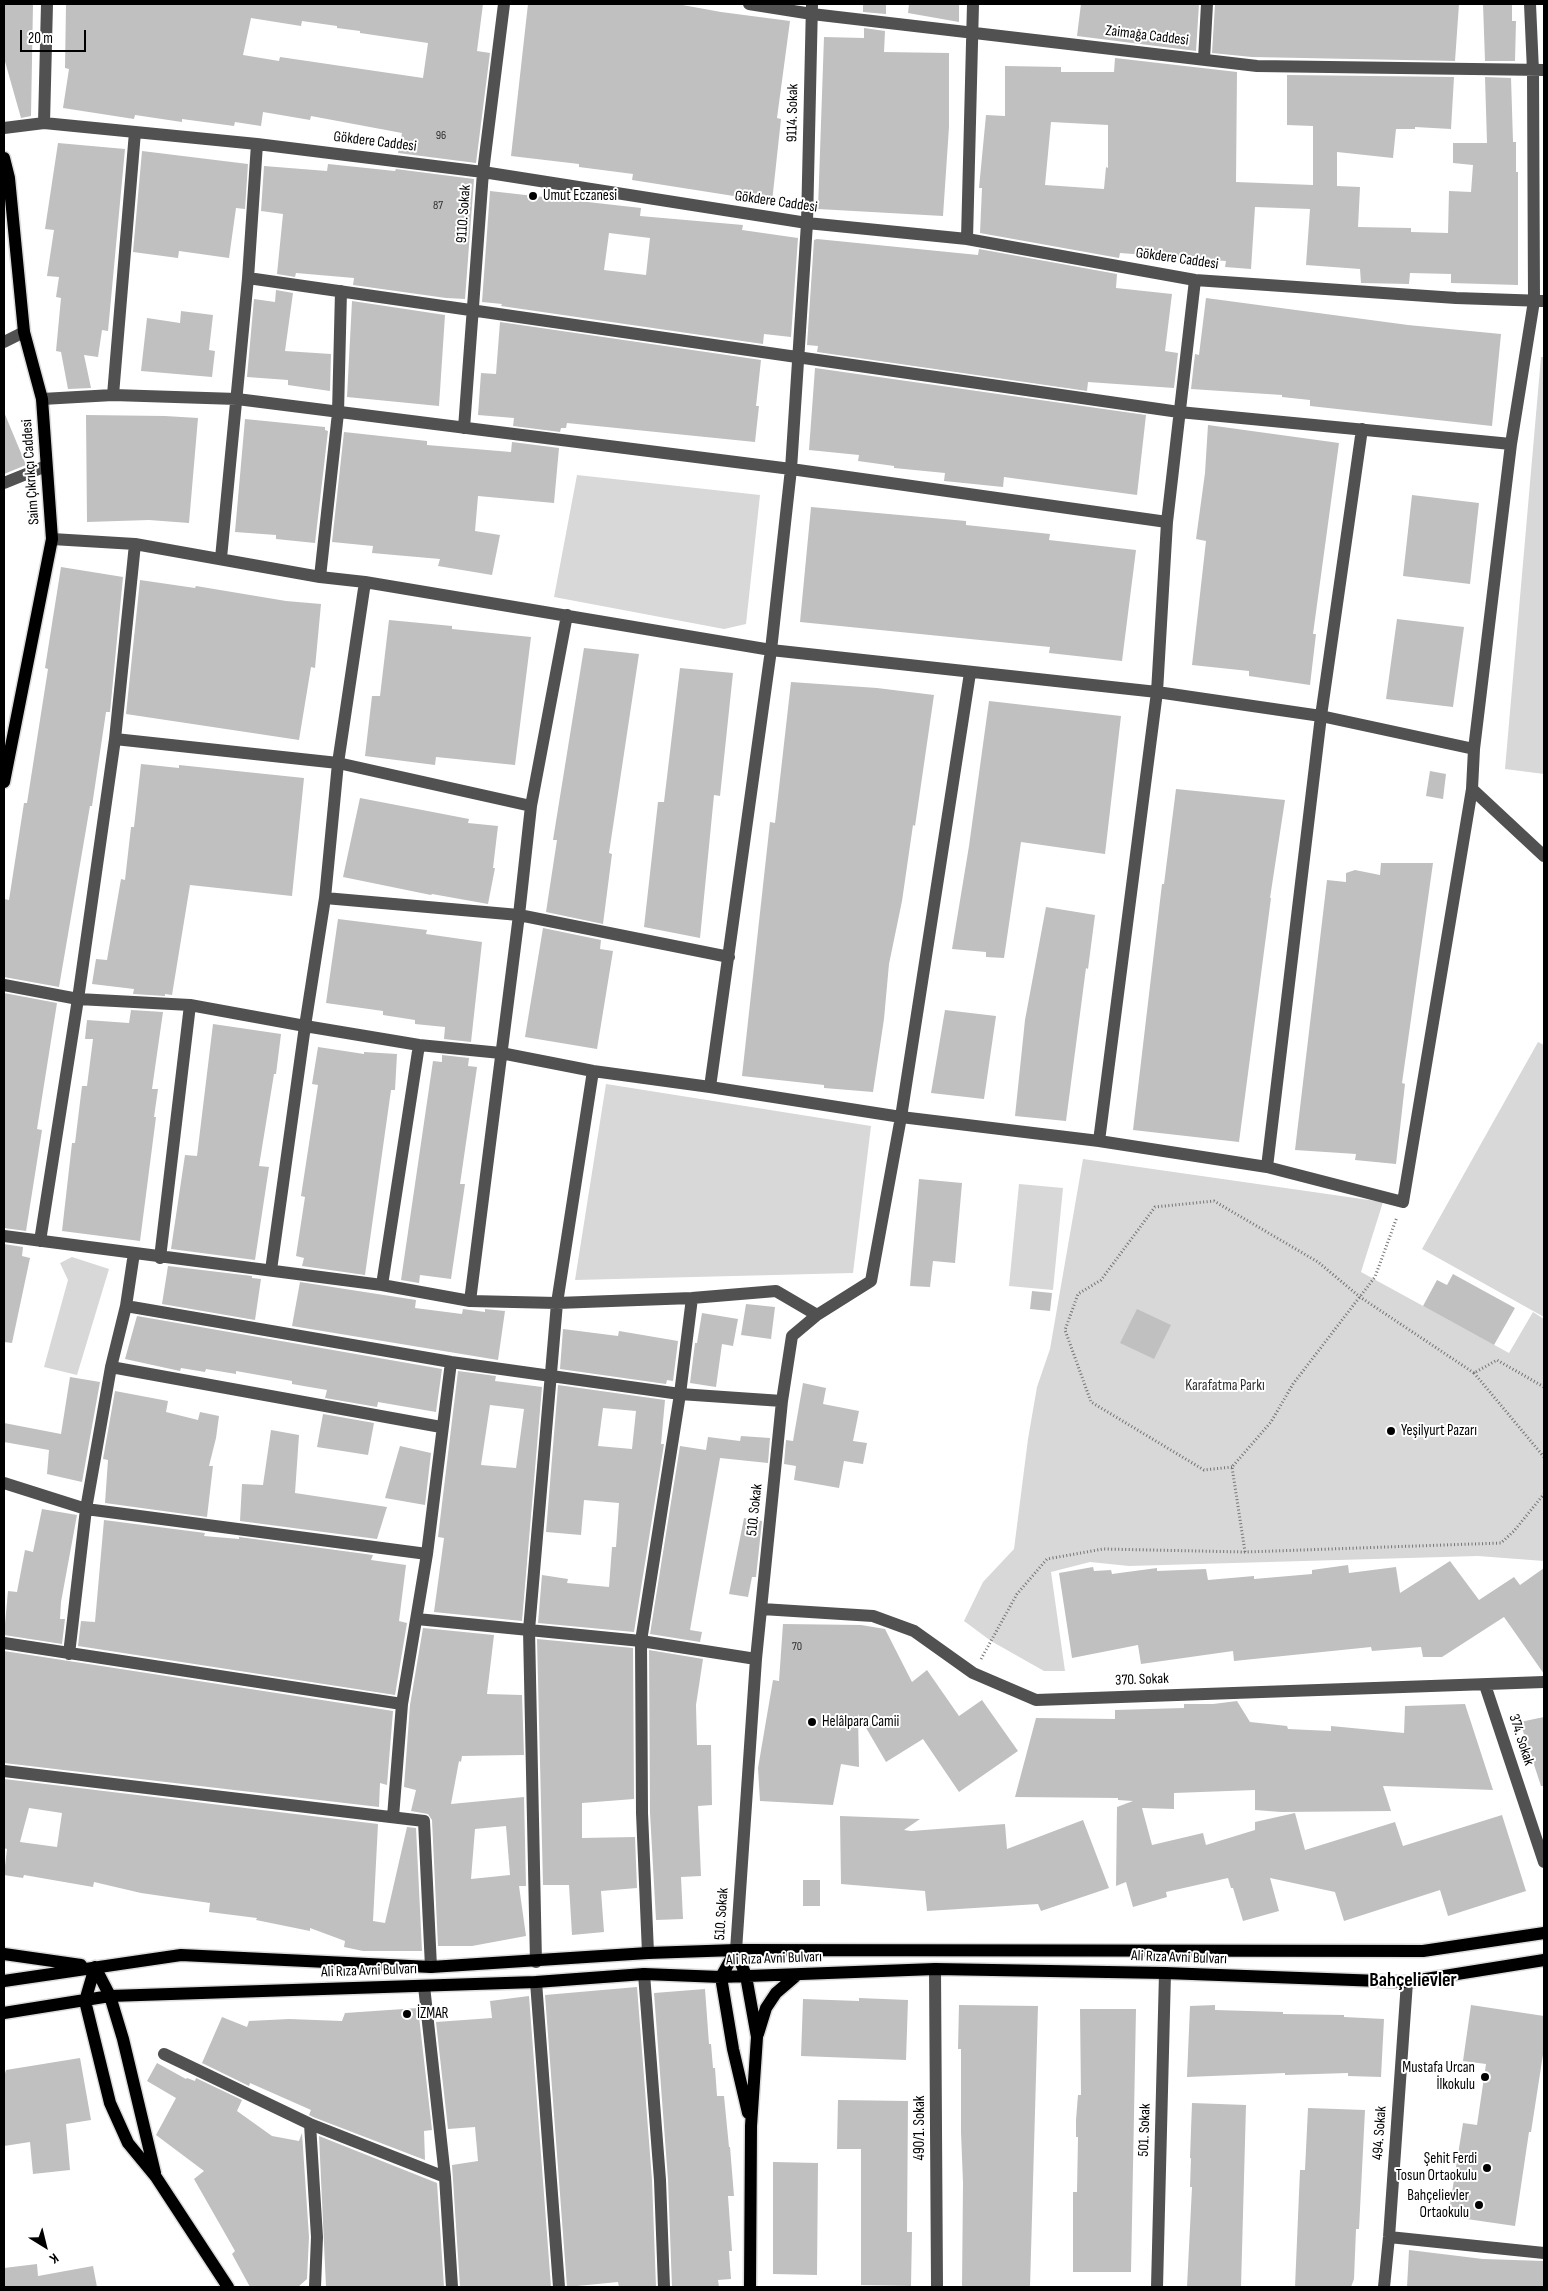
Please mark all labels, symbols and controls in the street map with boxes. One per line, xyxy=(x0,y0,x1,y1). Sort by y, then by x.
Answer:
scale bar xyxy=(22,20,89,52)
street label: Zaimağa Caddesi xyxy=(1104,22,1190,50)
text: 20 m xyxy=(28,29,53,48)
street label: 9114. Sokak xyxy=(783,84,803,142)
street label: Gökdere Caddesi xyxy=(332,128,418,156)
house number: 96 xyxy=(436,129,446,143)
street label: 9110. Sokak xyxy=(453,184,475,244)
place label: Umut Eczanesi xyxy=(543,187,617,205)
street label: Gökdere Caddesi xyxy=(733,187,819,217)
marker: Umut Eczanesi xyxy=(527,190,539,202)
house number: 87 xyxy=(433,199,443,213)
street label: Gökdere Caddesi xyxy=(1134,244,1220,274)
street label: Saim Çıkrıkçı Caddesi xyxy=(18,419,44,525)
park label: Karafatma Parkı xyxy=(1185,1377,1265,1395)
place label: Yeşilyurt Pazarı xyxy=(1401,1422,1477,1440)
marker: Yeşilyurt Pazarı xyxy=(1385,1425,1397,1437)
street label: 510. Sokak xyxy=(743,1483,767,1537)
house number: 70 xyxy=(792,1640,802,1654)
street label: 370. Sokak xyxy=(1115,1670,1169,1690)
street label: 374. Sokak xyxy=(1504,1712,1538,1768)
place label: Helâlpara Camii xyxy=(822,1713,899,1731)
marker: Helâlpara Camii xyxy=(806,1716,818,1728)
street label: 510. Sokak xyxy=(711,1887,733,1941)
street label: Ali Rıza Avni Bulvarı xyxy=(1131,1947,1227,1969)
street label: Ali Rıza Avni Bulvarı xyxy=(726,1948,822,1970)
street label: Ali Rıza Avni Bulvarı xyxy=(321,1960,417,1982)
district label: Bahçelievler xyxy=(1369,1969,1457,1993)
place label: İZMAR xyxy=(417,2005,449,2023)
marker: İZMAR xyxy=(401,2008,413,2020)
place label: Mustafa Urcan İlkokulu xyxy=(1402,2059,1475,2094)
marker: Mustafa Urcan İlkokulu xyxy=(1479,2071,1491,2083)
street label: 490/1. Sokak xyxy=(911,2096,929,2160)
street label: 501. Sokak xyxy=(1135,2103,1155,2157)
street label: 494. Sokak xyxy=(1369,2105,1391,2161)
place label: Şehit Ferdi Tosun Ortaokulu xyxy=(1396,2150,1477,2185)
marker: Şehit Ferdi Tosun Ortaokulu xyxy=(1481,2162,1493,2174)
place label: Bahçelievler Ortaokulu xyxy=(1407,2187,1469,2222)
marker: Bahçelievler Ortaokulu xyxy=(1473,2199,1485,2211)
north arrow xyxy=(20,2221,70,2271)
text: K xyxy=(46,2250,62,2267)

